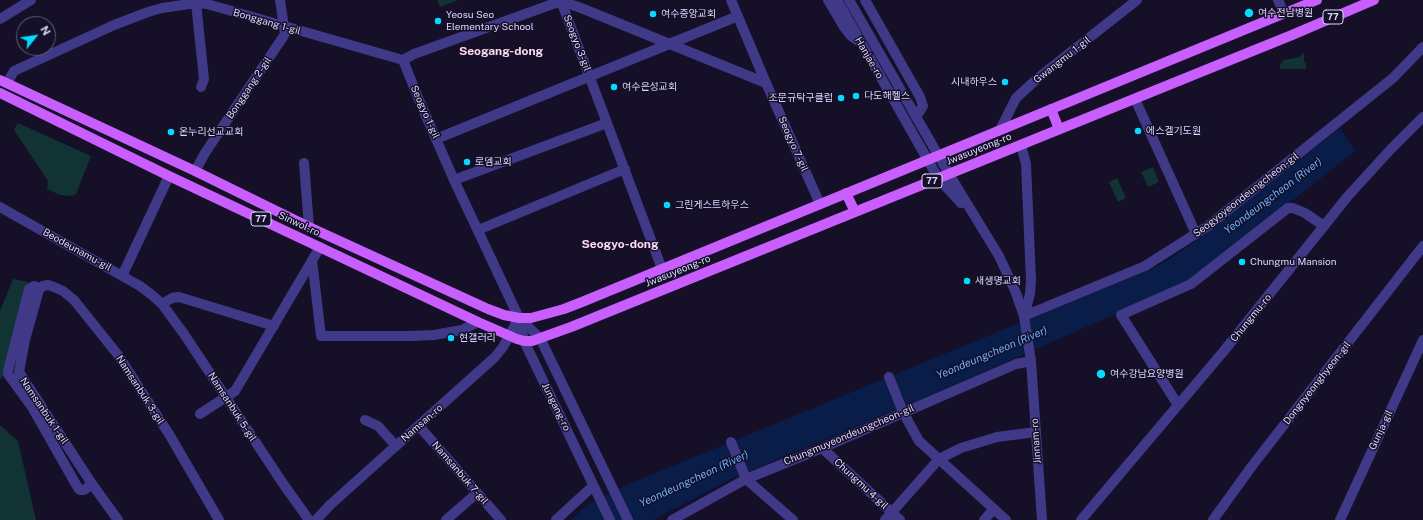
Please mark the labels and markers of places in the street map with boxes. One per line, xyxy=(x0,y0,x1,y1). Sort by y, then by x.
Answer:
marker: 여수전남병원 xyxy=(1243,7,1255,19)
place label: 여수전남병원 xyxy=(1258,7,1313,19)
place label: 여수중앙교회 xyxy=(661,8,716,20)
place label: Yeosu Seo Elementary School xyxy=(446,9,534,32)
marker: 여수중앙교회 xyxy=(648,9,658,19)
marker: Yeosu Seo Elementary School xyxy=(433,16,443,26)
place label: 시내하우스 xyxy=(951,76,997,88)
marker: 시내하우스 xyxy=(1000,77,1010,87)
place label: 여수은성교회 xyxy=(622,81,677,93)
marker: 여수은성교회 xyxy=(609,82,619,92)
place label: 다도해헬스 xyxy=(864,90,910,102)
marker: 다도해헬스 xyxy=(851,91,861,101)
place label: 조문규탁구클럽 xyxy=(769,92,833,104)
marker: 조문규탁구클럽 xyxy=(836,93,846,103)
place label: 에스겔기도원 xyxy=(1146,125,1201,137)
place label: 온누리선교교회 xyxy=(179,126,243,138)
marker: 에스겔기도원 xyxy=(1133,126,1143,136)
marker: 온누리선교교회 xyxy=(166,127,176,137)
place label: 로뎀교회 xyxy=(475,156,512,168)
marker: 로뎀교회 xyxy=(462,157,472,167)
place label: 그린게스트하우스 xyxy=(675,199,749,211)
marker: 그린게스트하우스 xyxy=(662,200,672,210)
place label: Chungmu Mansion xyxy=(1250,256,1336,268)
marker: Chungmu Mansion xyxy=(1237,257,1247,267)
place label: 새생명교회 xyxy=(975,275,1021,287)
marker: 새생명교회 xyxy=(962,276,972,286)
place label: 현갤러리 xyxy=(459,332,496,344)
marker: 현갤러리 xyxy=(446,333,456,343)
marker: 여수강남요양병원 xyxy=(1095,368,1107,380)
place label: 여수강남요양병원 xyxy=(1110,368,1184,380)

